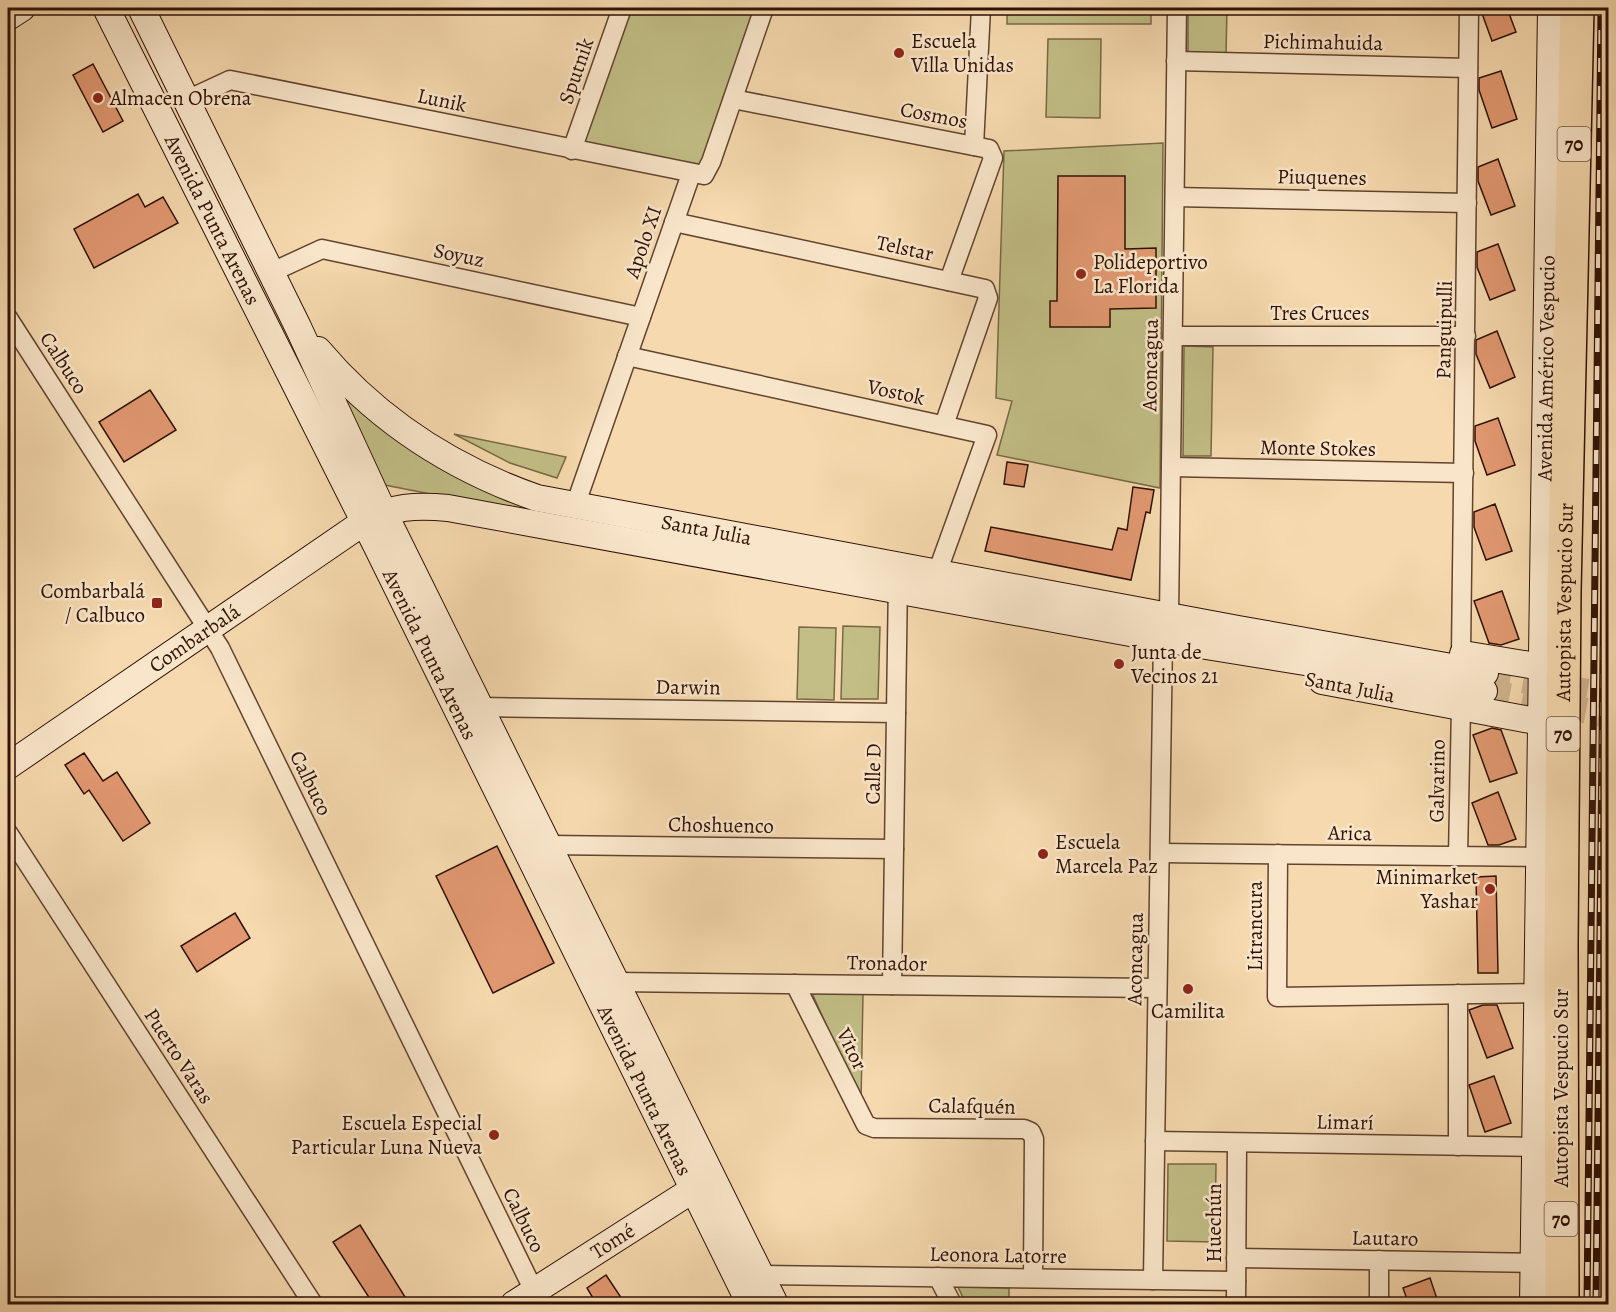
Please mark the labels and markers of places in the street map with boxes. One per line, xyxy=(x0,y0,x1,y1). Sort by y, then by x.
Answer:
place label: Escuela Villa Unidas xyxy=(910,27,1014,79)
marker: Escuela Villa Unidas xyxy=(892,46,906,60)
place label: Almacen Obrena xyxy=(109,84,252,112)
marker: Almacen Obrena xyxy=(91,91,105,105)
place label: Polideportivo La Florida xyxy=(1093,248,1208,300)
marker: Polideportivo La Florida xyxy=(1074,267,1088,281)
place label: Combarbalá / Calbuco xyxy=(40,577,145,629)
marker: Combarbalá / Calbuco xyxy=(150,596,164,610)
place label: Junta de Vecinos 21 xyxy=(1130,638,1218,690)
marker: Junta de Vecinos 21 xyxy=(1112,657,1126,671)
place label: Escuela Marcela Paz xyxy=(1055,828,1158,880)
marker: Escuela Marcela Paz xyxy=(1036,847,1050,861)
place label: Minimarket Yashar xyxy=(1375,863,1478,915)
marker: Minimarket Yashar xyxy=(1483,882,1497,896)
marker: Camilita xyxy=(1181,982,1195,996)
place label: Camilita xyxy=(1151,997,1225,1025)
place label: Escuela Especial Particular Luna Nueva xyxy=(291,1109,482,1161)
marker: Escuela Especial Particular Luna Nueva xyxy=(487,1128,501,1142)

